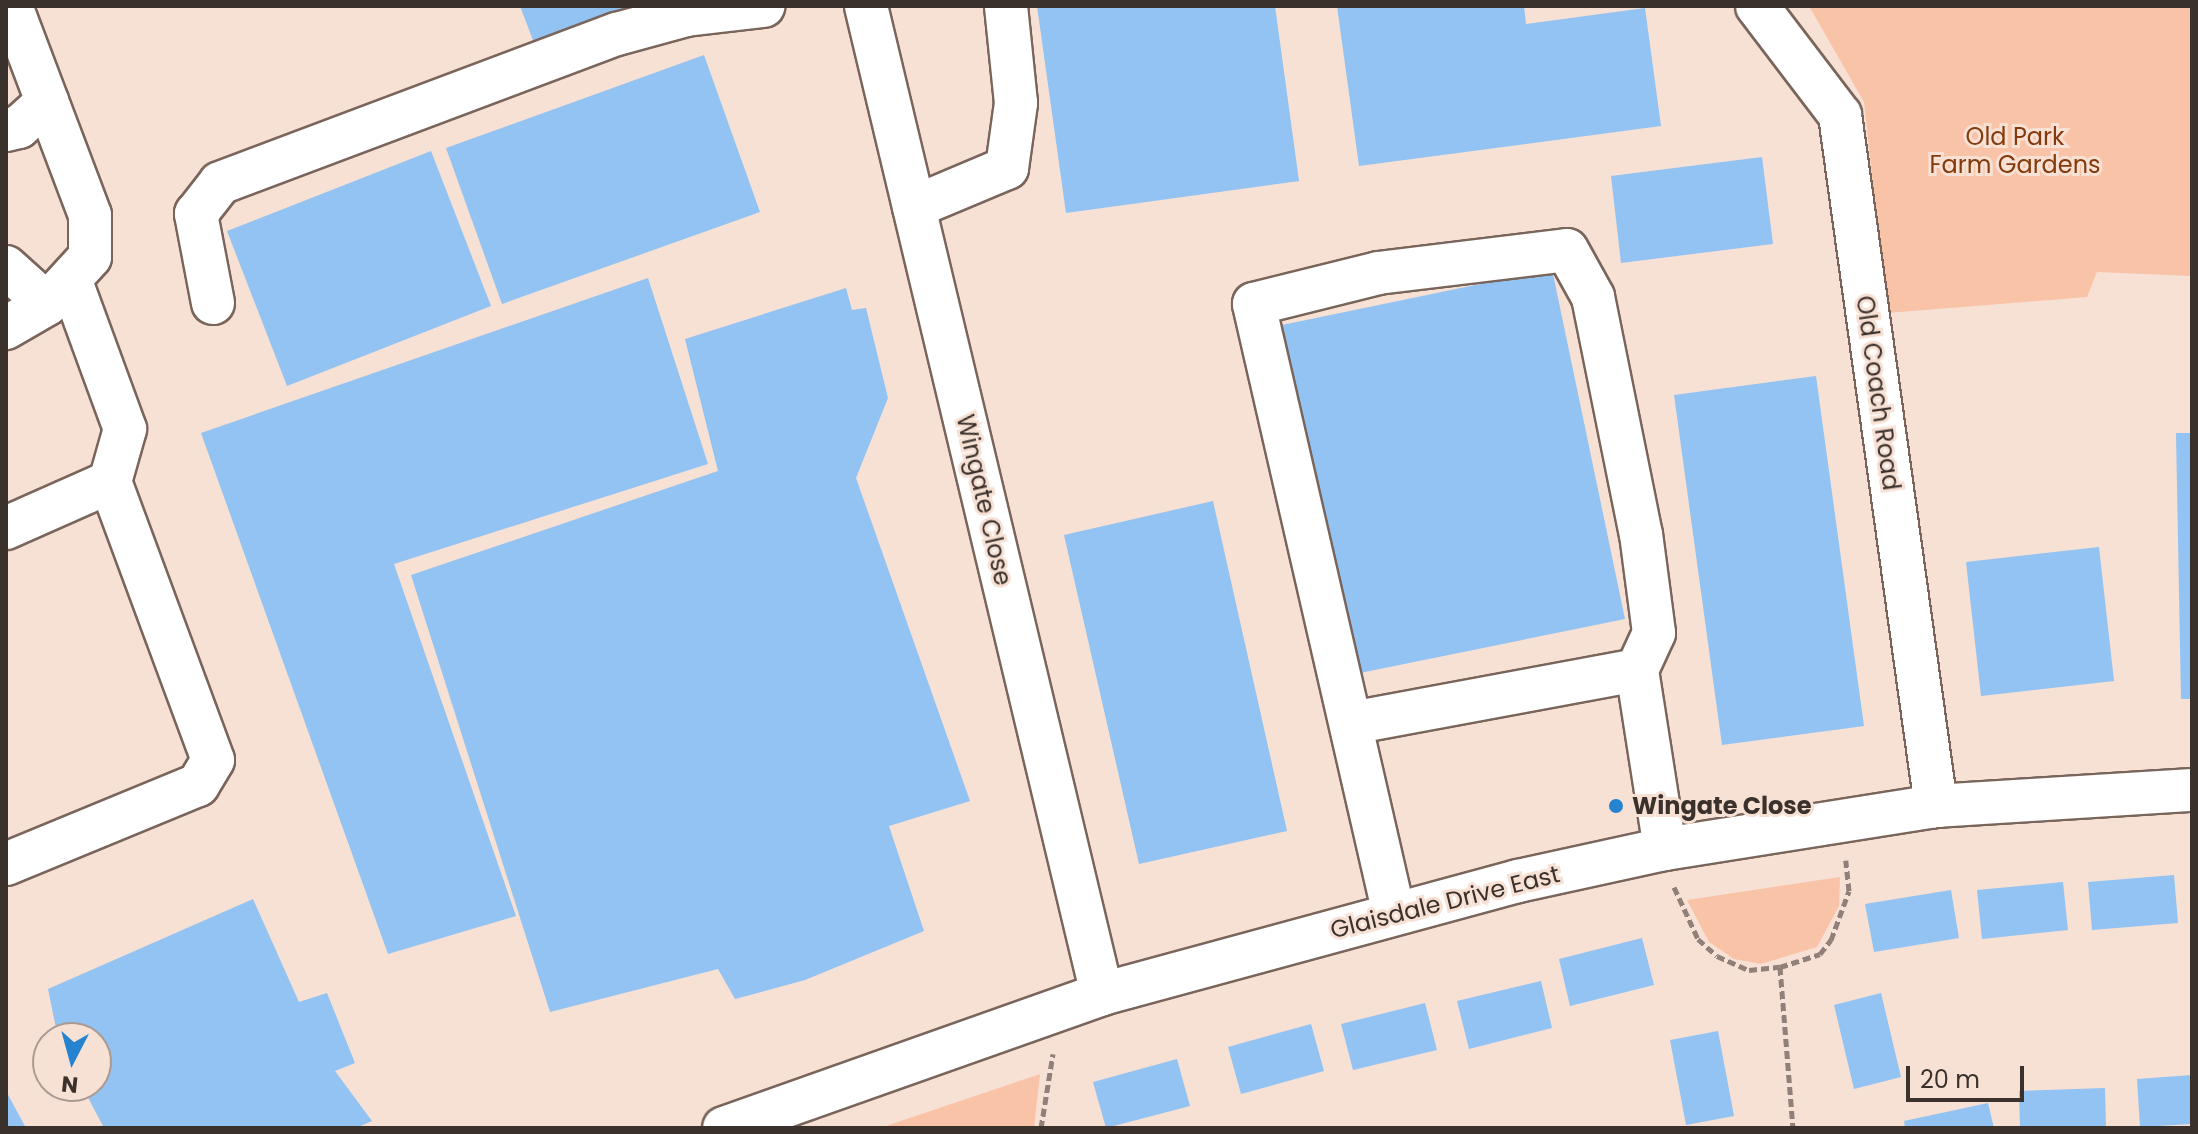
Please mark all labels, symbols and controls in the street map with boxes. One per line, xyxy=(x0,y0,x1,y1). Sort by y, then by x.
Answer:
park label: Old Park Farm Gardens xyxy=(1929,123,2101,179)
street label: Old Coach Road xyxy=(1850,294,1906,492)
street label: Wingate Close xyxy=(950,412,1018,588)
place label: Wingate Close xyxy=(1632,792,1812,820)
marker: Wingate Close xyxy=(1607,797,1625,815)
street label: Glaisdale Drive East xyxy=(1327,860,1563,944)
north arrow xyxy=(32,1022,112,1102)
scale bar xyxy=(1910,1050,2028,1100)
text: 20 m xyxy=(1920,1063,1980,1096)
text: N xyxy=(60,1068,80,1101)

